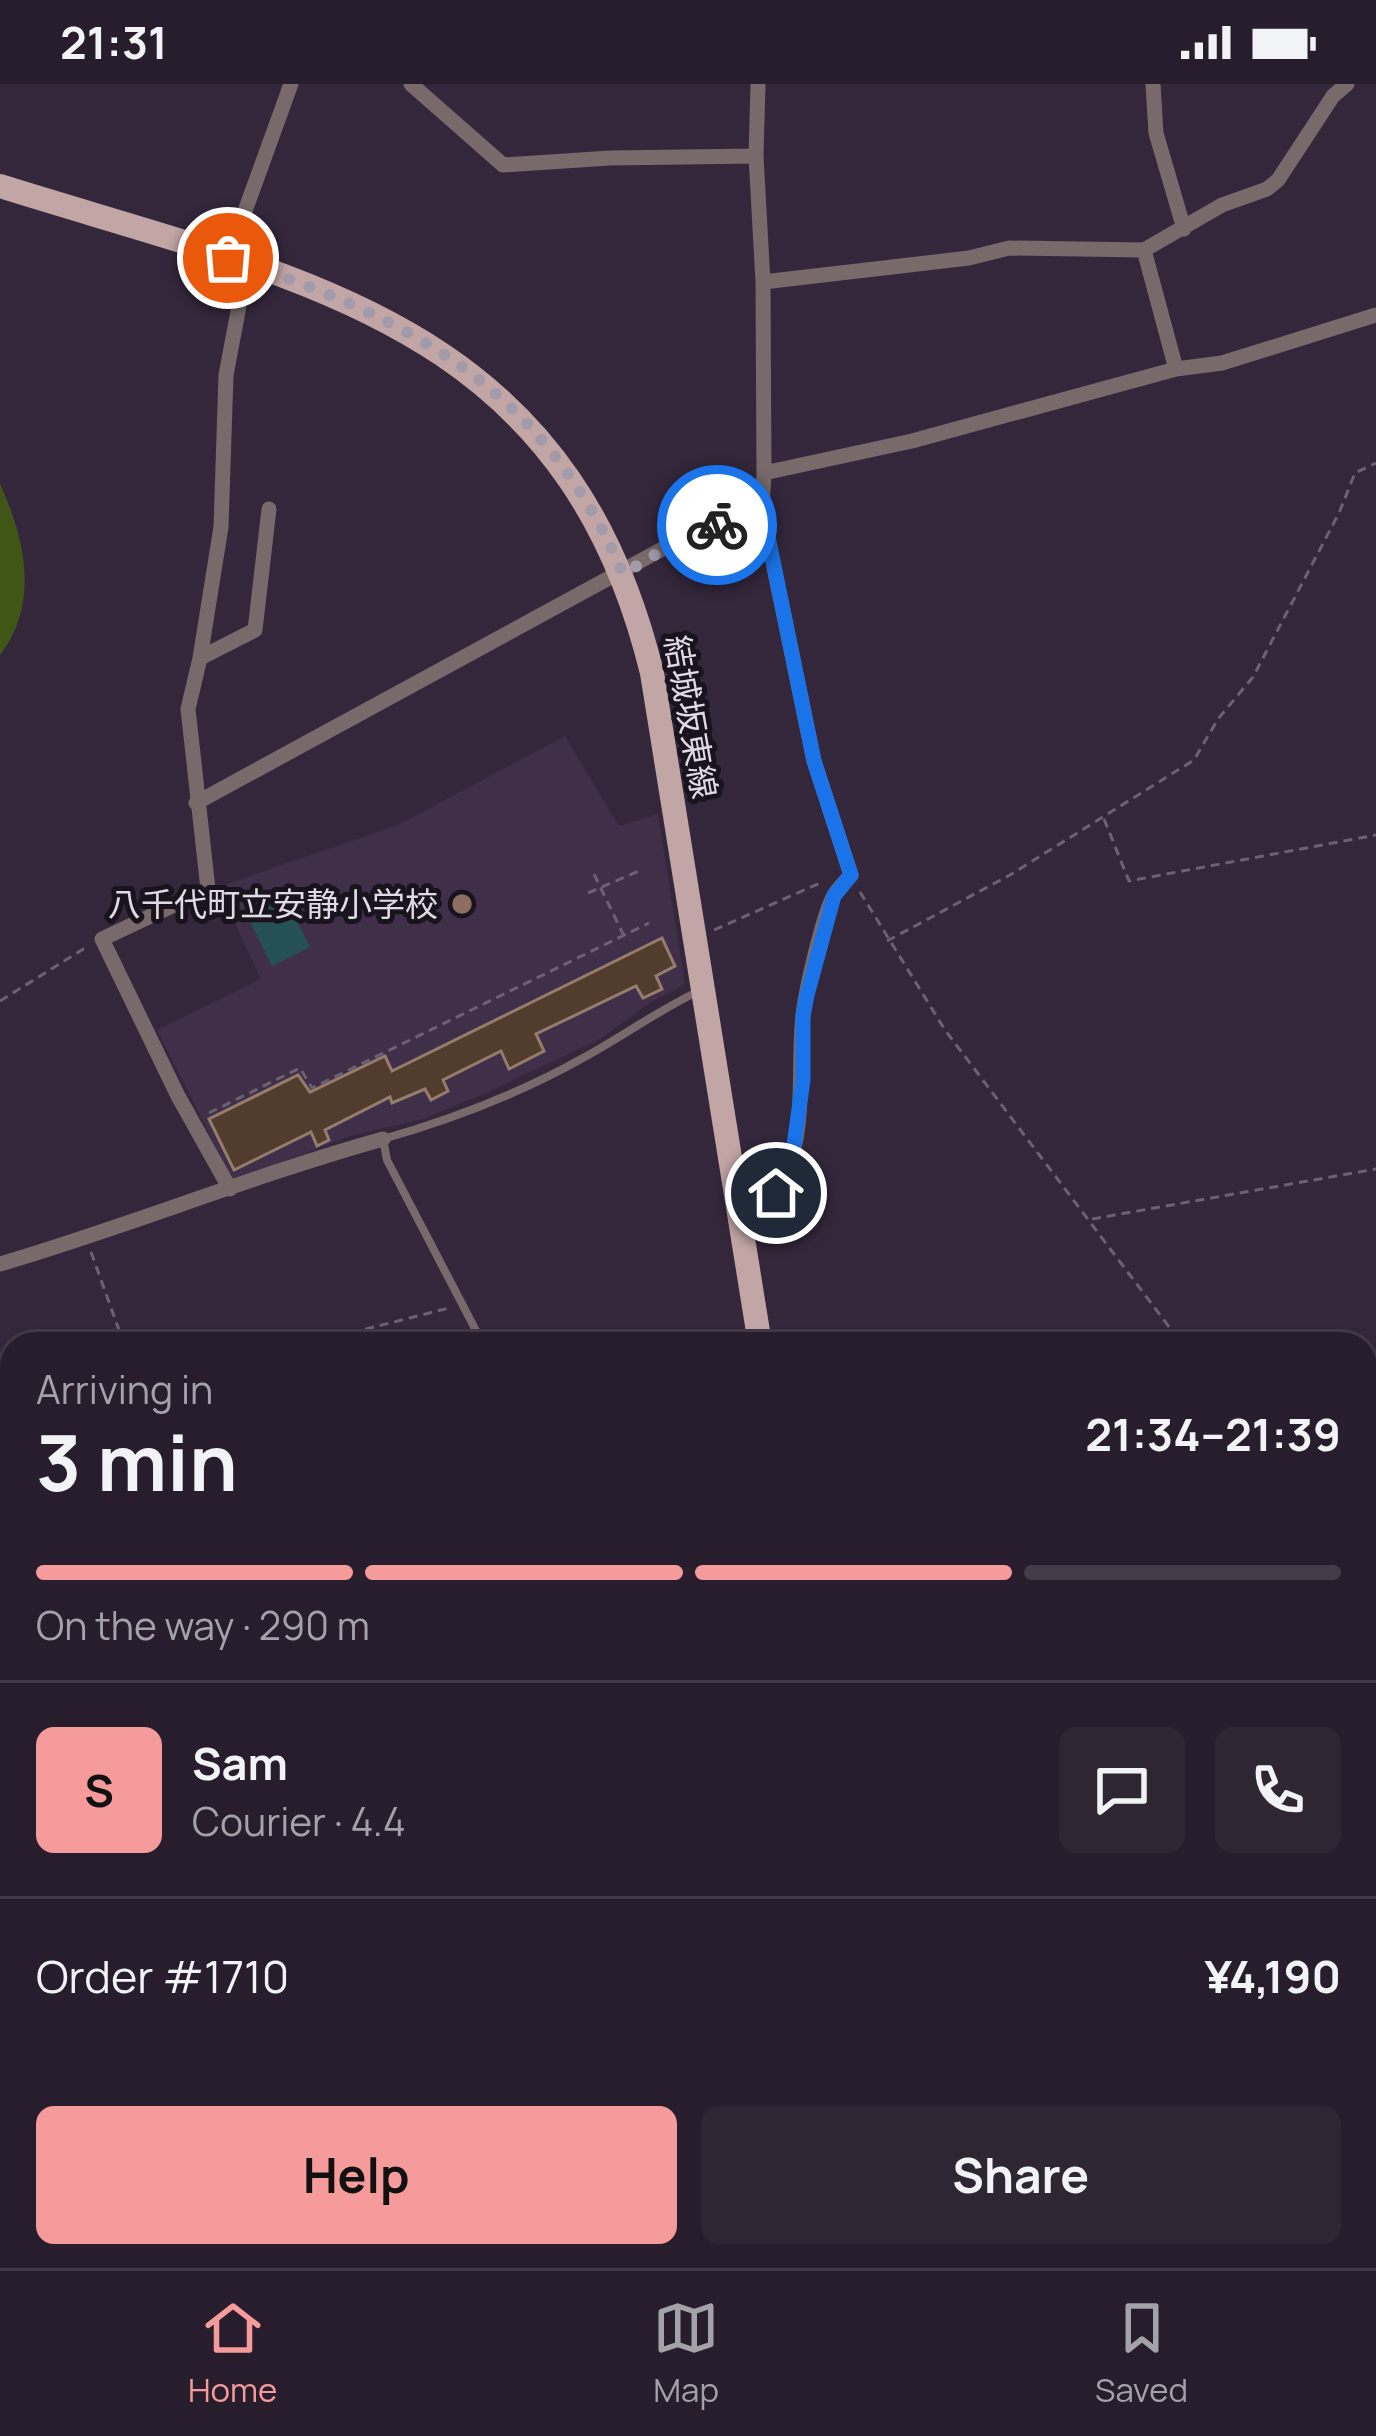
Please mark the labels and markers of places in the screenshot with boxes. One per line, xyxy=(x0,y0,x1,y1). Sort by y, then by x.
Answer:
pin xyxy=(177,207,279,309)
place label: 八千代町立安静小学校 xyxy=(108,881,438,926)
marker: 八千代町立安静小学校 xyxy=(449,891,475,917)
pin xyxy=(725,1142,827,1244)

